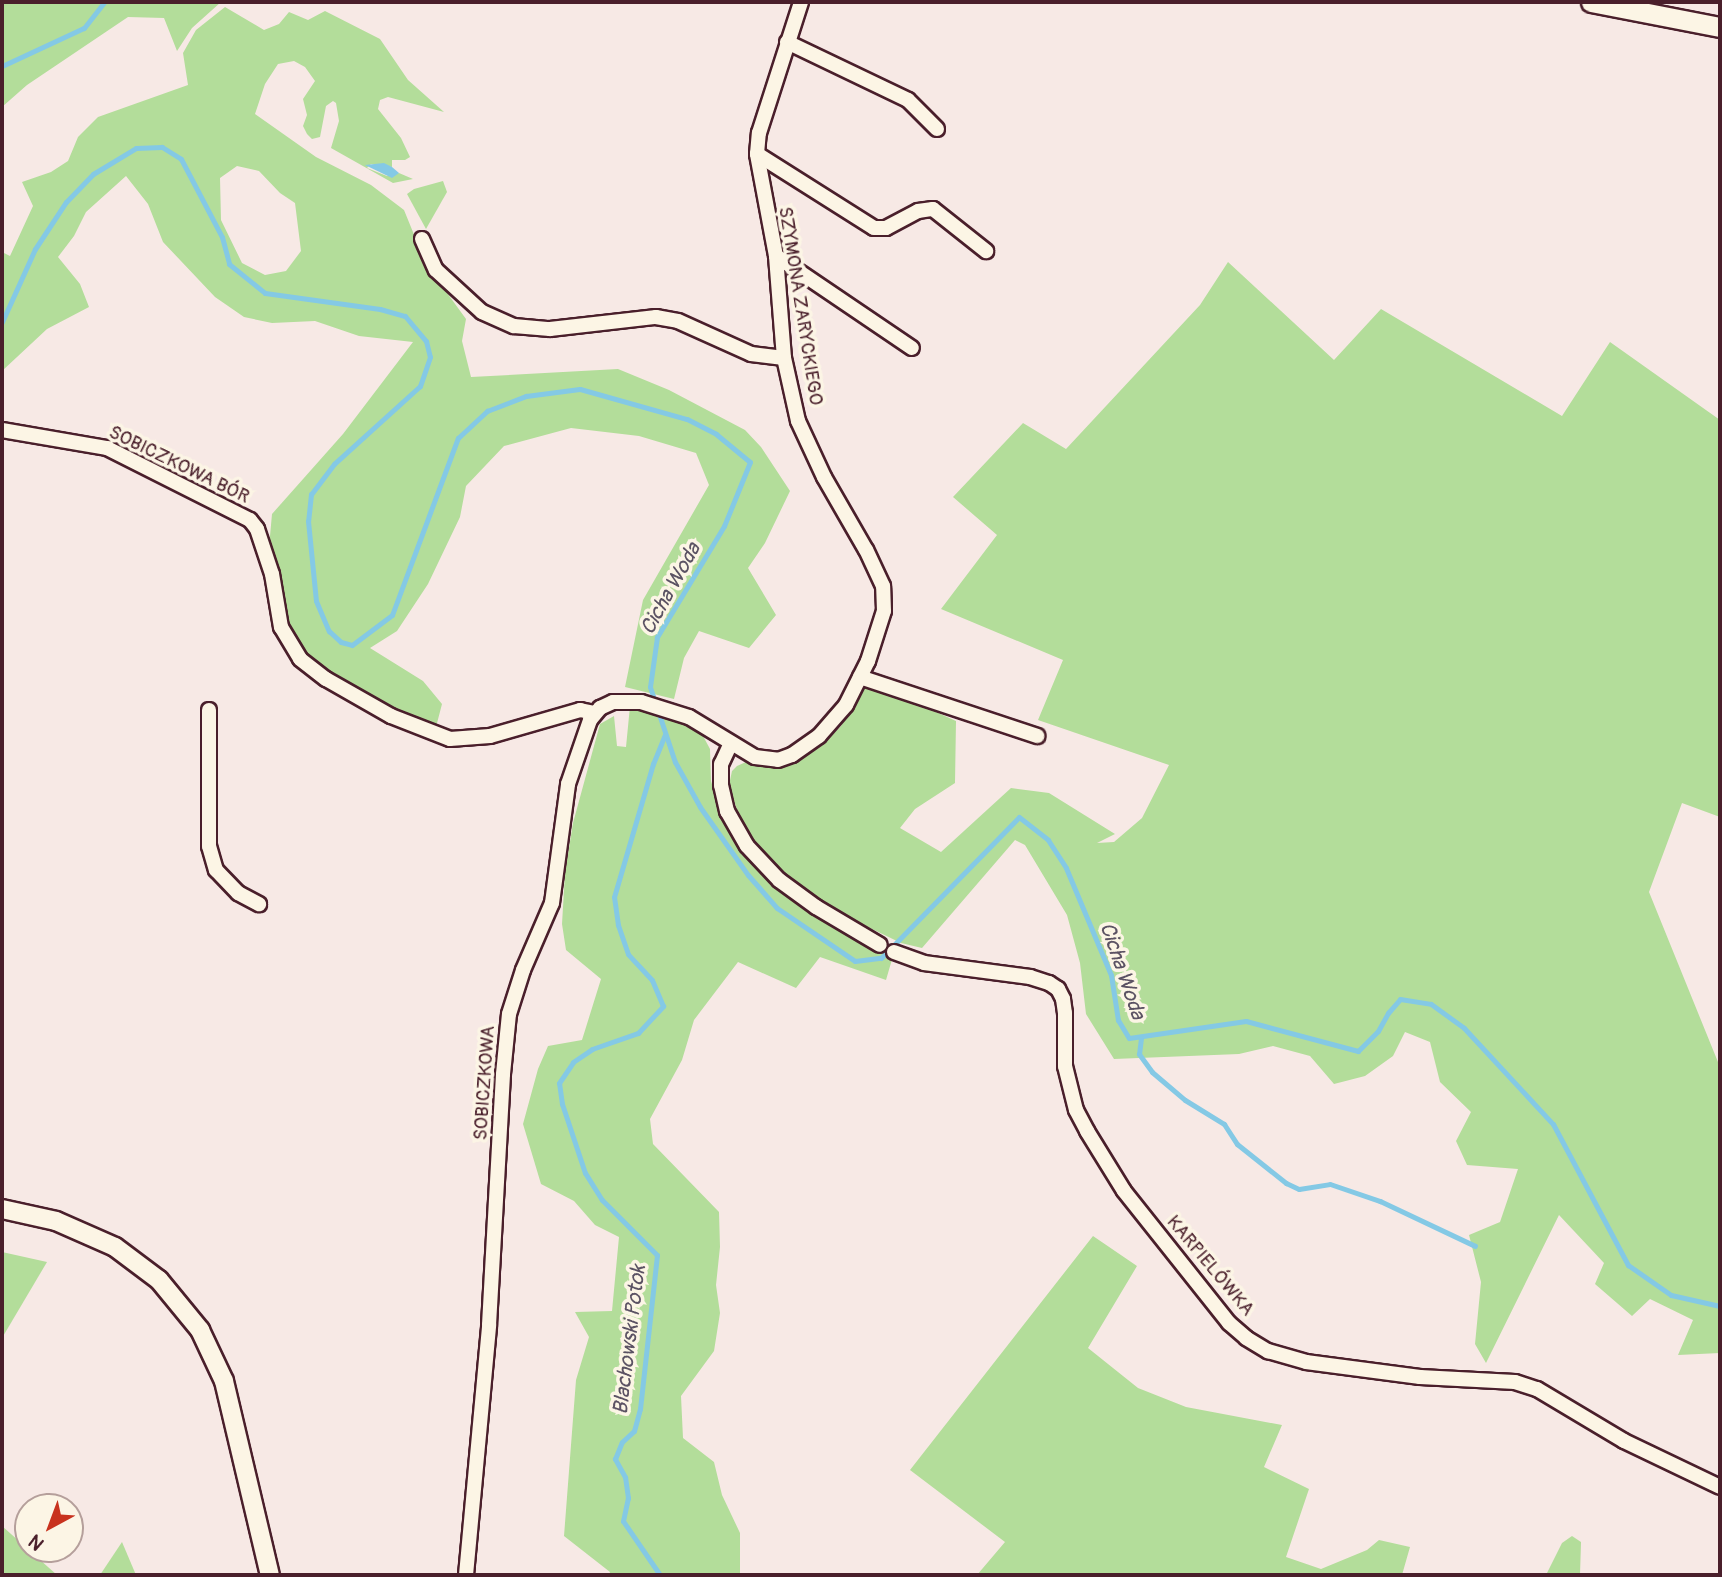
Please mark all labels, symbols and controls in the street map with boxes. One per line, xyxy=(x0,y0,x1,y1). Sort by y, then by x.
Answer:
street label: SZYMONA ZARYCKIEGO xyxy=(773,205,827,407)
street label: SOBICZKOWA BÓR xyxy=(105,421,253,509)
water label: Cicha Woda xyxy=(636,539,706,639)
water label: Cicha Woda xyxy=(1094,919,1150,1023)
street label: SOBICZKOWA xyxy=(470,1025,500,1141)
street label: KARPIELÓWKA xyxy=(1161,1211,1259,1321)
water label: Blachowski Potok xyxy=(608,1264,652,1416)
north arrow xyxy=(14,1493,84,1563)
text: N xyxy=(24,1529,49,1556)

